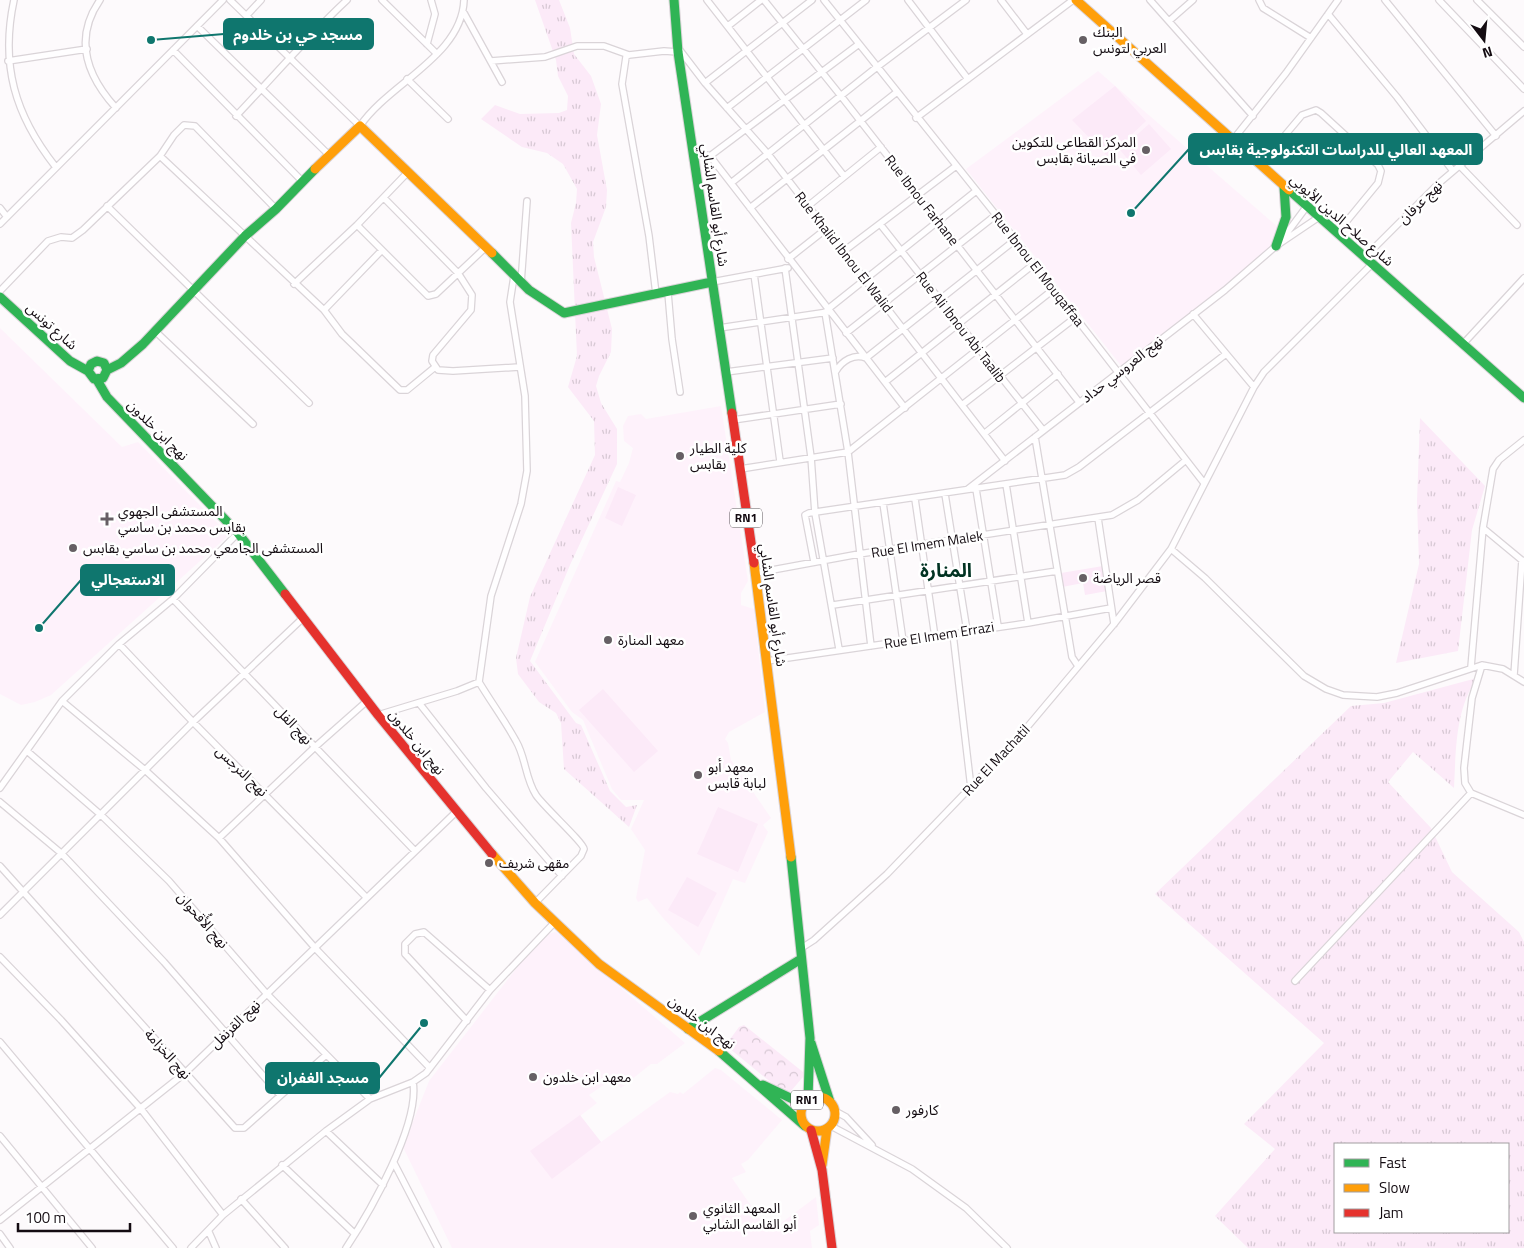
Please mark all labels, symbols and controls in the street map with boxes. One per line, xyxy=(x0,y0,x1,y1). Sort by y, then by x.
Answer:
north arrow xyxy=(1459,15,1509,65)
callout: مسجد حي بن خلدوم xyxy=(224,19,373,49)
place label: البنك العربي لتونس xyxy=(1093,21,1167,59)
text: مسجد حي بن خلدوم xyxy=(233,23,363,46)
marker: البنك العربي لتونس xyxy=(1077,34,1089,46)
text: N xyxy=(1480,42,1495,64)
place label: المركز القطاعى للتكوين في الصيانة بقابس xyxy=(1012,131,1136,169)
callout: المعهد العالي للدراسات التكنولوجية بقابس xyxy=(1189,134,1482,164)
text: المعهد العالي للدراسات التكنولوجية بقابس xyxy=(1200,138,1472,161)
street label: شارع أبو القاسم الشابي xyxy=(695,142,735,268)
marker: المركز القطاعى للتكوين في الصيانة بقابس xyxy=(1140,144,1152,156)
street label: Rue Ibnou Farhane xyxy=(880,150,965,250)
street label: شارع صلاح الدين الأيوبي xyxy=(1285,169,1399,272)
street label: نهج عرفان xyxy=(1393,175,1448,229)
street label: Rue Khalid Ibnou El Walid xyxy=(790,187,898,317)
street label: Rue Ibnou El Mouqaffaa xyxy=(987,207,1090,331)
street label: Rue Ali Ibnou Abi Taalib xyxy=(911,267,1011,387)
street label: شارع تونس xyxy=(21,297,83,355)
street label: نهج العروسي حداد xyxy=(1076,330,1168,408)
street label: نهج ابن خلدون xyxy=(122,394,194,466)
place label: كلية الطيار بقابس xyxy=(689,437,747,474)
marker: كلية الطيار بقابس xyxy=(674,450,686,462)
place label: المستشفى الجهوي بقابس محمد بن ساسي xyxy=(118,500,246,538)
road number: RN1 xyxy=(730,508,762,528)
marker: المستشفى الجهوي بقابس محمد بن ساسي xyxy=(100,512,114,526)
street label: Rue El Imem Malek xyxy=(869,524,985,563)
place label: المستشفى الجامعي محمد بن ساسي بقابس xyxy=(83,537,323,559)
marker: المستشفى الجامعي محمد بن ساسي بقابس xyxy=(67,542,79,554)
street label: شارع أبو القاسم الشابي xyxy=(753,542,793,668)
district label: المنارة xyxy=(920,555,972,584)
callout: الاستعجالي xyxy=(81,565,174,595)
place label: قصر الرياضة xyxy=(1093,567,1161,588)
text: الاستعجالي xyxy=(91,568,165,591)
marker: قصر الرياضة xyxy=(1077,572,1089,584)
street label: Rue El Imem Errazi xyxy=(882,615,995,654)
place label: معهد المنارة xyxy=(618,629,684,650)
marker: معهد المنارة xyxy=(602,634,614,646)
street label: نهج الفل xyxy=(270,700,318,750)
street label: نهج ابن خلدون xyxy=(384,704,451,780)
street label: Rue El Machatil xyxy=(957,719,1034,800)
street label: نهج النرجس xyxy=(211,740,273,802)
place label: معهد أبو لبابة قابس xyxy=(708,756,766,793)
marker: معهد أبو لبابة قابس xyxy=(692,769,704,781)
place label: مقهى شريف xyxy=(499,852,569,873)
marker: مقهى شريف xyxy=(483,857,495,869)
street label: نهج الأُقحوان xyxy=(172,886,234,954)
street label: نهج ابن خلدون xyxy=(664,989,740,1055)
street label: نهج القرنفل xyxy=(205,994,265,1054)
street label: نهج الخزامة xyxy=(139,1024,197,1084)
callout: مسجد الغفران xyxy=(266,1063,379,1093)
text: مسجد الغفران xyxy=(277,1066,369,1089)
place label: معهد ابن خلدون xyxy=(543,1066,631,1087)
marker: معهد ابن خلدون xyxy=(527,1071,539,1083)
road number: RN1 xyxy=(791,1090,823,1110)
place label: كارفور xyxy=(905,1099,939,1120)
marker: كارفور xyxy=(890,1104,902,1116)
legend xyxy=(1334,1143,1509,1233)
text: Fast xyxy=(1379,1151,1407,1174)
text: Slow xyxy=(1379,1176,1410,1199)
place label: المعهد الثانوي أبو القاسم الشابي xyxy=(703,1197,797,1235)
scale bar xyxy=(18,1200,130,1232)
text: Jam xyxy=(1379,1201,1403,1224)
text: 100 m xyxy=(25,1206,66,1229)
marker: المعهد الثانوي أبو القاسم الشابي xyxy=(687,1210,699,1222)

